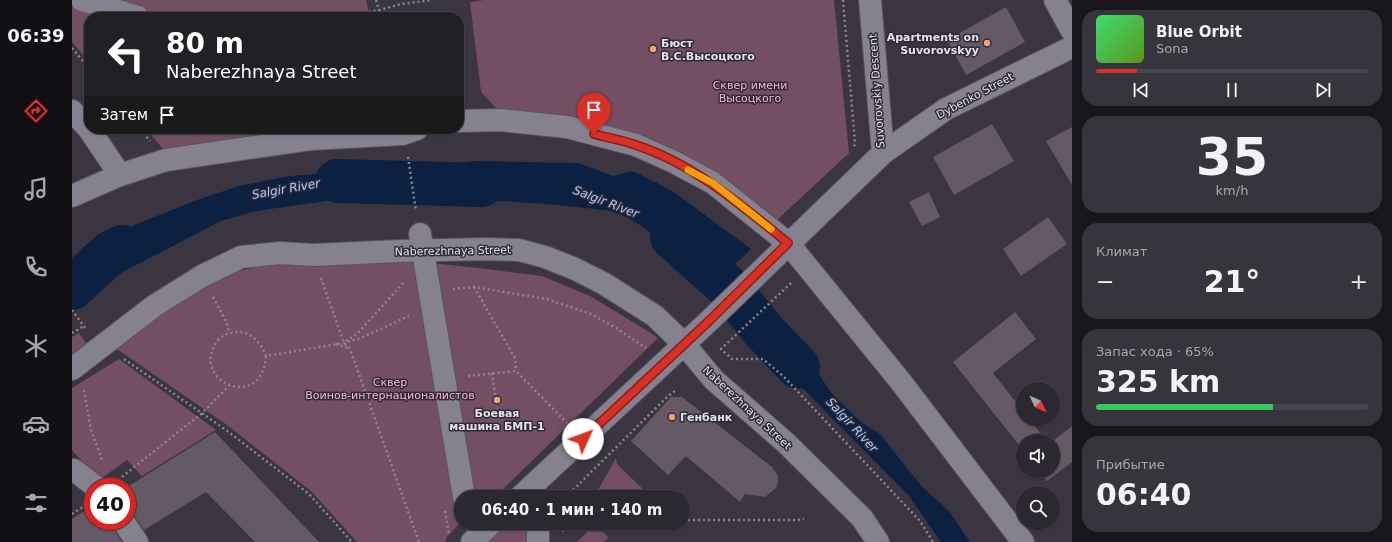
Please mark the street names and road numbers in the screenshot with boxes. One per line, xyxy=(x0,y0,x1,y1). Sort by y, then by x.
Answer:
street label: Suvorovskiy Descent xyxy=(866,33,887,149)
street label: Dybenko Street xyxy=(934,70,1016,122)
street label: Naberezhnaya Street xyxy=(395,243,512,259)
street label: Naberezhnaya Street xyxy=(700,364,794,453)

